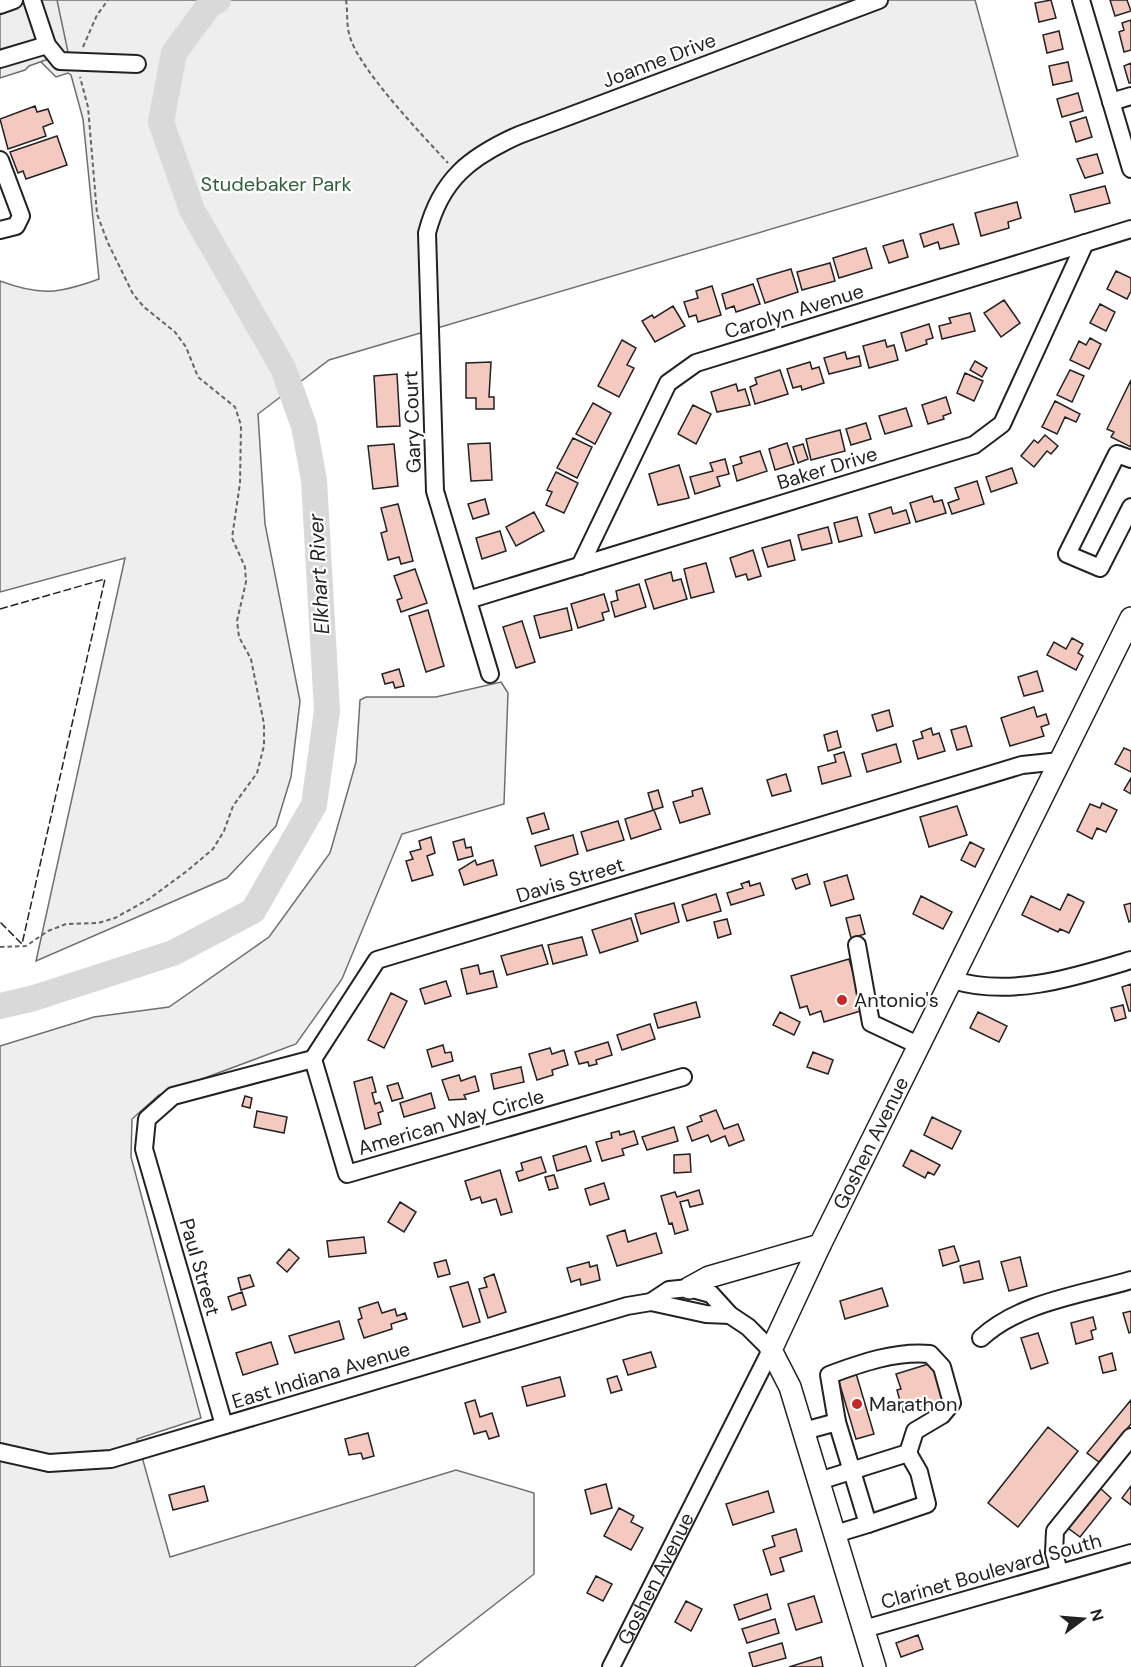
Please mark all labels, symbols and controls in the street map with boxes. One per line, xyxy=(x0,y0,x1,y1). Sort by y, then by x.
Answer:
street label: Joanne Drive xyxy=(598,26,720,94)
park label: Studebaker Park xyxy=(200,171,352,197)
street label: Carolyn Avenue xyxy=(721,277,867,345)
street label: Gary Court xyxy=(397,370,427,474)
street label: Baker Drive xyxy=(774,440,880,496)
water label: Elkhart River xyxy=(302,512,336,635)
street label: Davis Street xyxy=(513,851,627,909)
place label: Antonio's xyxy=(854,987,939,1013)
marker: Antonio's xyxy=(835,993,849,1007)
street label: Goshen Avenue xyxy=(827,1072,914,1214)
street label: American Way Circle xyxy=(355,1083,547,1161)
street label: Paul Street xyxy=(174,1215,226,1319)
street label: East Indiana Avenue xyxy=(229,1336,413,1414)
place label: Marathon xyxy=(869,1391,957,1417)
marker: Marathon xyxy=(850,1397,864,1411)
street label: Goshen Avenue xyxy=(611,1508,700,1649)
street label: Clarinet Boulevard South xyxy=(878,1527,1104,1615)
north arrow xyxy=(1053,1589,1113,1649)
text: N xyxy=(1085,1606,1109,1624)

